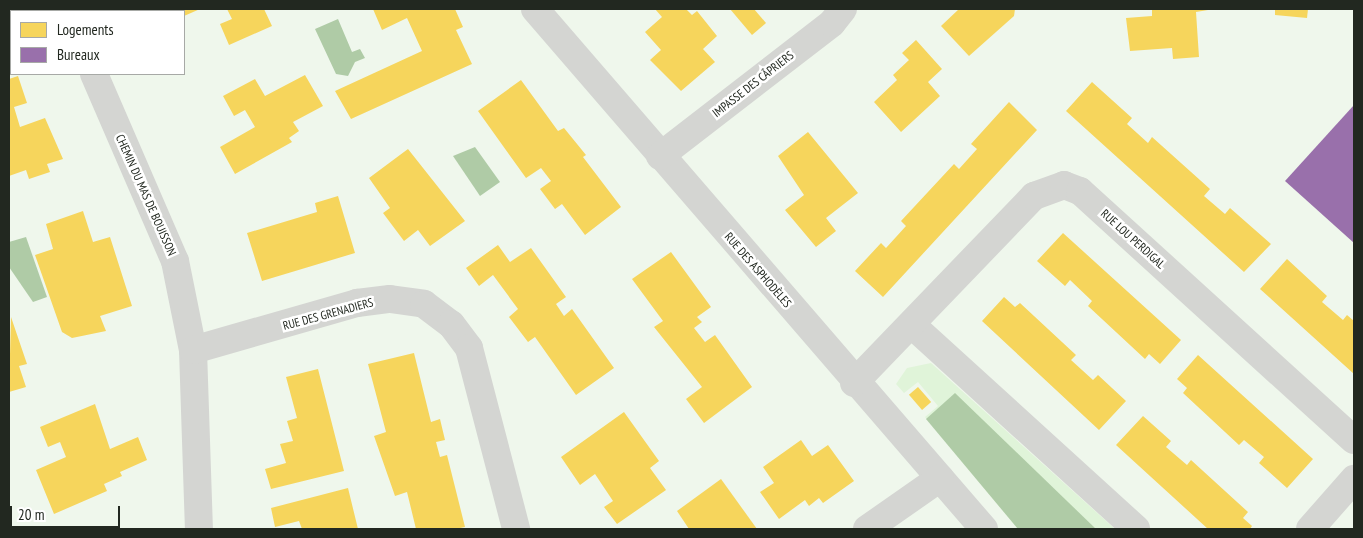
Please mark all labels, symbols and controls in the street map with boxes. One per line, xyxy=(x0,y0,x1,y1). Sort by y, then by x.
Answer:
legend xyxy=(10,10,185,75)
text: Logements xyxy=(57,20,113,39)
text: Bureaux xyxy=(57,45,100,64)
street label: IMPASSE DES CÂPRIERS xyxy=(710,48,796,120)
street label: CHEMIN DU MAS DE BOUISSON xyxy=(113,132,179,258)
street label: RUE LOU PERDIGAL xyxy=(1098,206,1168,272)
street label: RUE DES ASPHODÈLES xyxy=(721,230,795,310)
street label: RUE DES GRENADIERS xyxy=(281,295,375,333)
scale bar xyxy=(12,496,122,528)
text: 20 m xyxy=(18,505,44,524)

